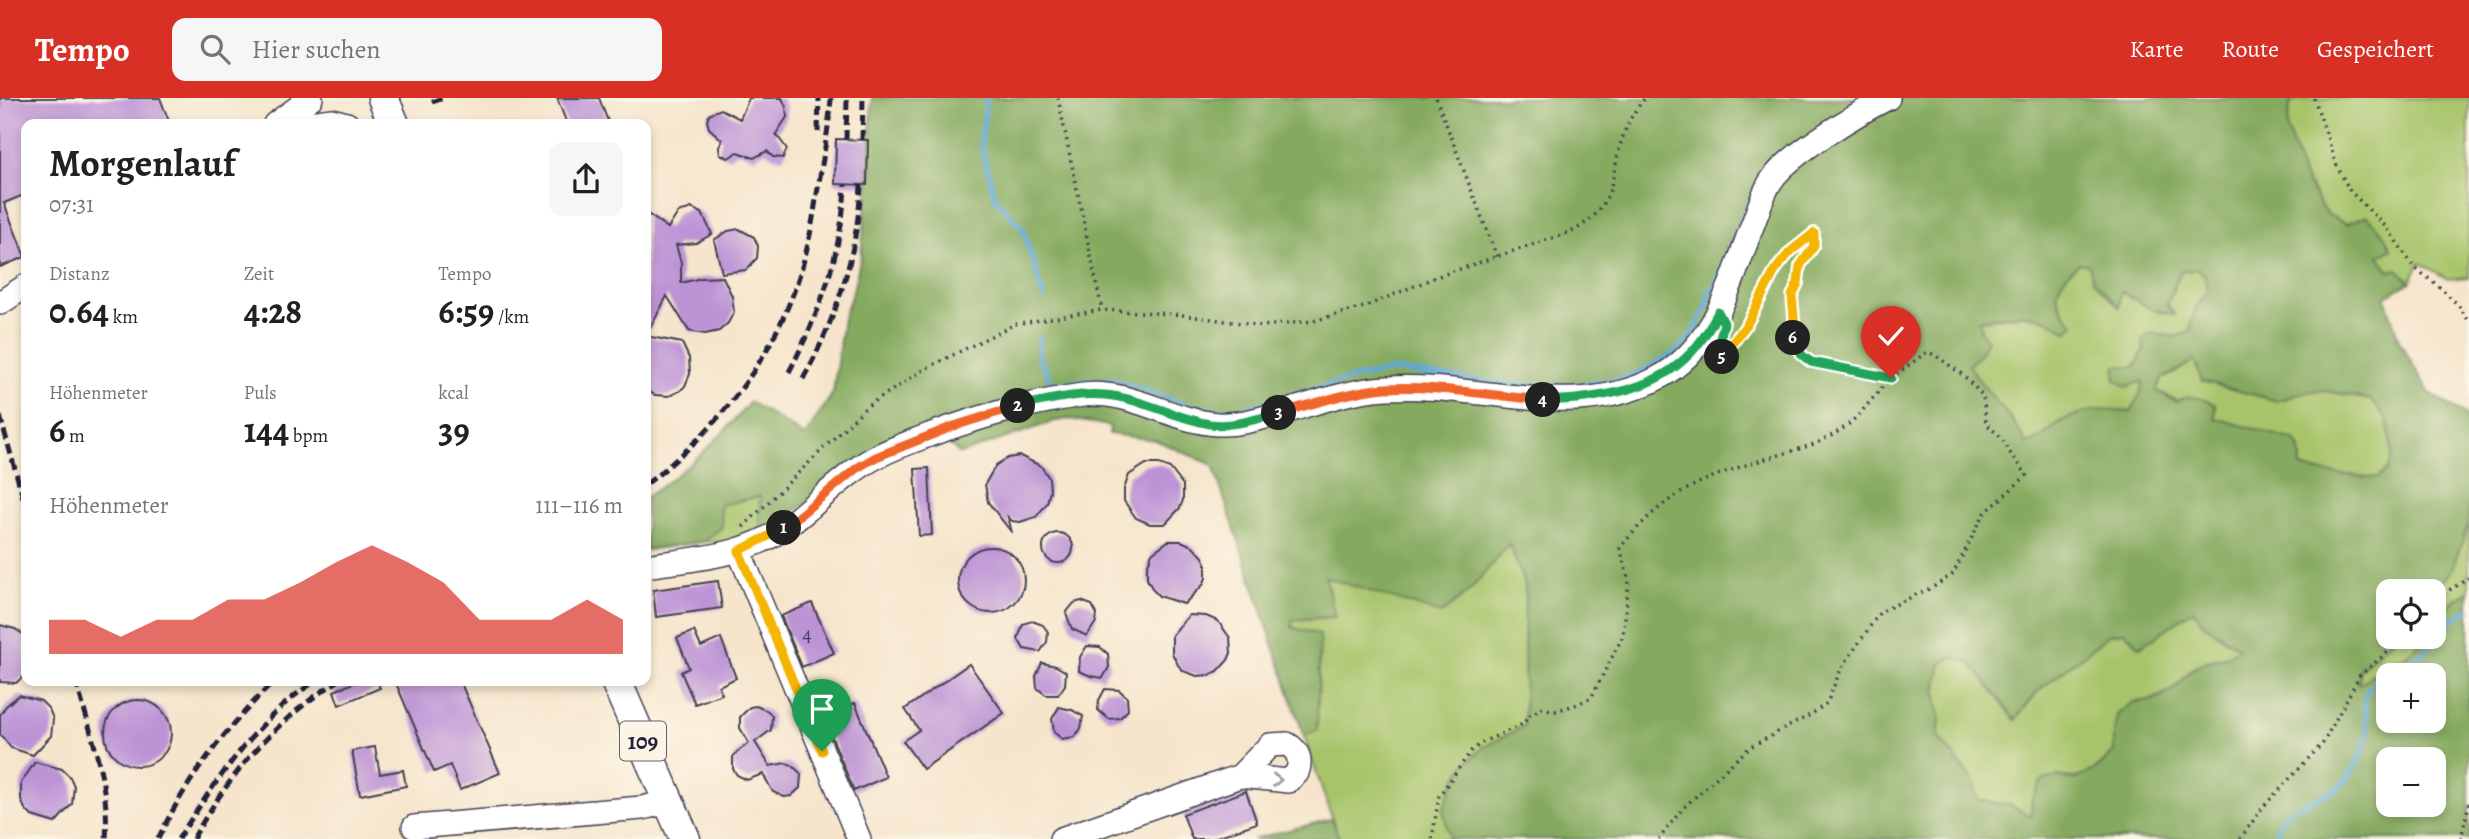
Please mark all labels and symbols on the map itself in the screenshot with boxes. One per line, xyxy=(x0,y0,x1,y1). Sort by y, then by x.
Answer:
pin xyxy=(1861,306,1921,378)
pin: 6 xyxy=(1776,320,1811,356)
pin: 5 xyxy=(1704,340,1740,374)
pin: 4 xyxy=(1526,382,1560,418)
pin: 2 xyxy=(1000,388,1036,424)
pin: 3 xyxy=(1262,396,1296,430)
pin: 1 xyxy=(766,510,802,546)
house number: 4 xyxy=(802,620,812,648)
pin xyxy=(792,679,852,751)
road number: 109 xyxy=(620,722,666,761)
one-way arrow xyxy=(1272,772,1283,788)

